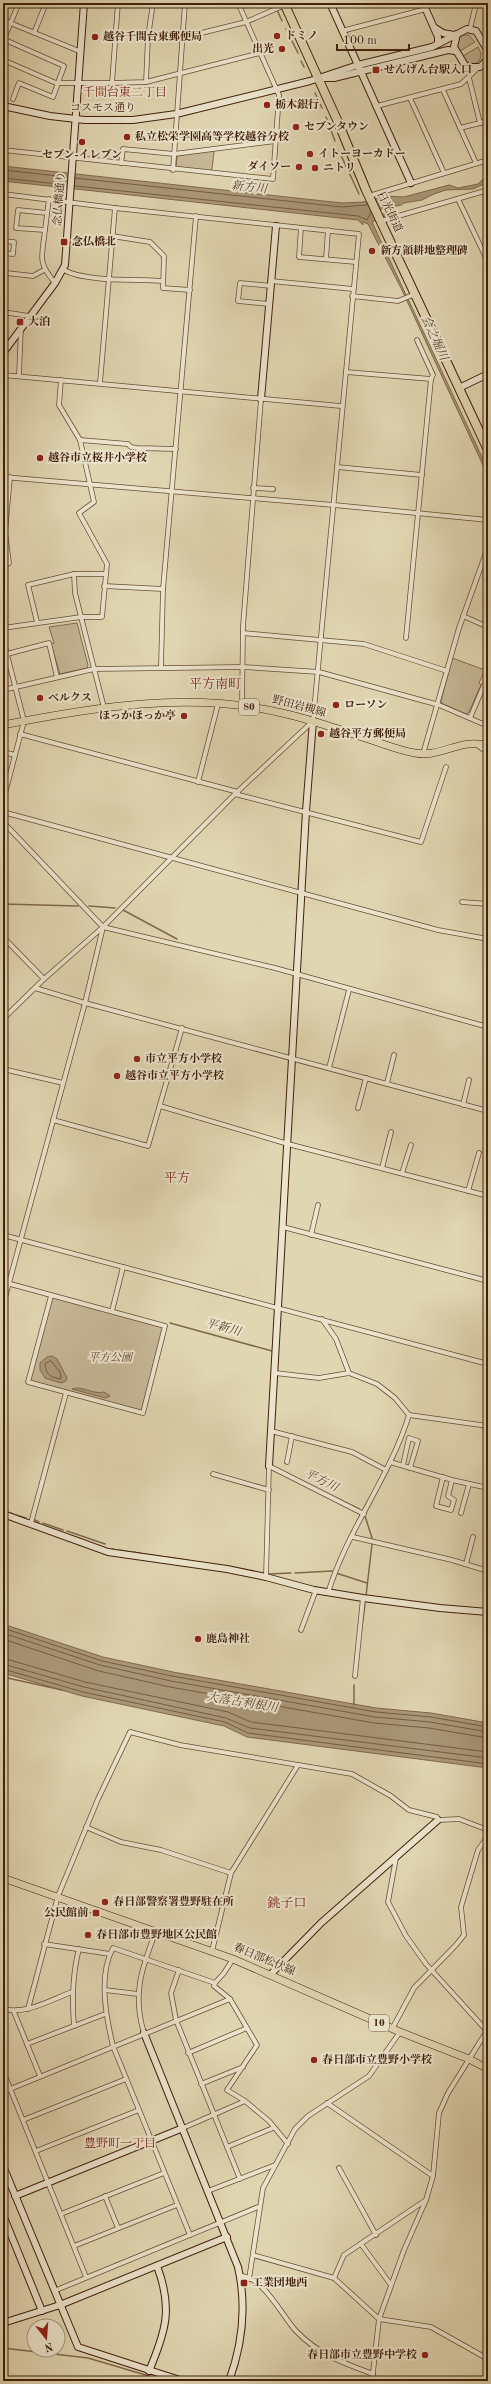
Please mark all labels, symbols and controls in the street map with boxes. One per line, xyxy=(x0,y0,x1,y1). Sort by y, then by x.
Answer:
scale bar xyxy=(337,26,409,52)
place label: 越谷千間台東郵便局 xyxy=(103,30,202,43)
place label: ドミノ xyxy=(285,30,318,42)
marker: ドミノ xyxy=(272,31,282,41)
marker: 越谷千間台東郵便局 xyxy=(90,32,100,42)
text: 100 m xyxy=(343,35,377,47)
place label: 出光 xyxy=(252,42,274,55)
marker: 出光 xyxy=(277,44,287,54)
place label: せんげん台駅入口 xyxy=(384,63,472,76)
marker: せんげん台駅入口 xyxy=(371,65,381,75)
district label: 千間台東二丁目 xyxy=(83,85,167,99)
place label: 栃木銀行 xyxy=(275,98,319,111)
marker: 栃木銀行 xyxy=(262,100,272,110)
street label: コスモス通り xyxy=(70,101,136,114)
place label: セブンタウン xyxy=(304,120,369,133)
marker: セブンタウン xyxy=(291,122,301,132)
place label: 私立松栄学園高等学校越谷分校 xyxy=(135,130,289,143)
marker: 私立松栄学園高等学校越谷分校 xyxy=(122,132,132,142)
marker: セブン-イレブン xyxy=(77,137,87,147)
place label: セブン-イレブン xyxy=(42,148,122,161)
place label: イトーヨーカドー xyxy=(318,148,406,160)
marker: イトーヨーカドー xyxy=(305,149,315,159)
place label: ダイソー xyxy=(247,160,291,173)
marker: ダイソー xyxy=(294,162,304,172)
place label: ニトリ xyxy=(323,162,356,174)
marker: ニトリ xyxy=(310,163,320,173)
street label: 念仏橋通り xyxy=(51,171,67,227)
water label: 新方川 xyxy=(230,178,270,196)
street label: 日光街道 xyxy=(374,189,405,234)
place label: 念仏橋北 xyxy=(72,235,116,248)
marker: 念仏橋北 xyxy=(59,237,69,247)
place label: 新方領耕地整理碑 xyxy=(380,244,468,257)
marker: 新方領耕地整理碑 xyxy=(367,246,377,256)
water label: 会之堀川 xyxy=(418,313,452,364)
place label: 大泊 xyxy=(28,315,50,328)
marker: 大泊 xyxy=(15,317,25,327)
place label: 越谷市立桜井小学校 xyxy=(48,451,147,464)
marker: 越谷市立桜井小学校 xyxy=(35,453,45,463)
district label: 平方南町 xyxy=(189,677,241,691)
place label: ベルクス xyxy=(48,692,92,704)
marker: ベルクス xyxy=(35,693,45,703)
street label: 野田岩槻線 xyxy=(271,693,328,719)
road number: 80 xyxy=(239,699,259,715)
place label: ローソン xyxy=(344,699,388,711)
marker: ローソン xyxy=(331,700,341,710)
place label: ほっかほっか亭 xyxy=(99,709,176,722)
marker: ほっかほっか亭 xyxy=(179,711,189,721)
place label: 越谷平方郵便局 xyxy=(329,727,406,740)
marker: 越谷平方郵便局 xyxy=(316,729,326,739)
place label: 市立平方小学校 xyxy=(145,1052,222,1065)
marker: 市立平方小学校 xyxy=(132,1054,142,1064)
place label: 越谷市立平方小学校 xyxy=(125,1069,224,1082)
marker: 越谷市立平方小学校 xyxy=(112,1071,122,1081)
district label: 平方 xyxy=(164,1171,190,1185)
water label: 平新川 xyxy=(204,1316,244,1339)
park label: 平方公園 xyxy=(88,1351,134,1364)
water label: 平方川 xyxy=(302,1466,342,1495)
place label: 鹿島神社 xyxy=(206,1632,250,1645)
marker: 鹿島神社 xyxy=(193,1634,203,1644)
water label: 大落古利根川 xyxy=(205,1689,281,1715)
place label: 春日部警察署豊野駐在所 xyxy=(113,1895,234,1908)
district label: 銚子口 xyxy=(267,1896,307,1910)
marker: 春日部警察署豊野駐在所 xyxy=(100,1897,110,1907)
place label: 公民館前 xyxy=(44,1906,89,1919)
marker: 公民館前 xyxy=(91,1908,101,1918)
place label: 春日部市豊野地区公民館 xyxy=(96,1928,217,1941)
marker: 春日部市豊野地区公民館 xyxy=(83,1930,93,1940)
street label: 春日部松伏線 xyxy=(231,1940,297,1978)
road number: 10 xyxy=(369,2015,389,2031)
place label: 春日部市立豊野小学校 xyxy=(322,2053,432,2066)
marker: 春日部市立豊野小学校 xyxy=(309,2055,319,2065)
district label: 豊野町一丁目 xyxy=(84,2136,156,2150)
place label: 工業団地西 xyxy=(252,2276,307,2289)
marker: 工業団地西 xyxy=(239,2278,249,2288)
north arrow xyxy=(26,2318,66,2358)
text: N xyxy=(42,2340,54,2353)
place label: 春日部市立豊野中学校 xyxy=(307,2348,417,2361)
marker: 春日部市立豊野中学校 xyxy=(420,2350,430,2360)

